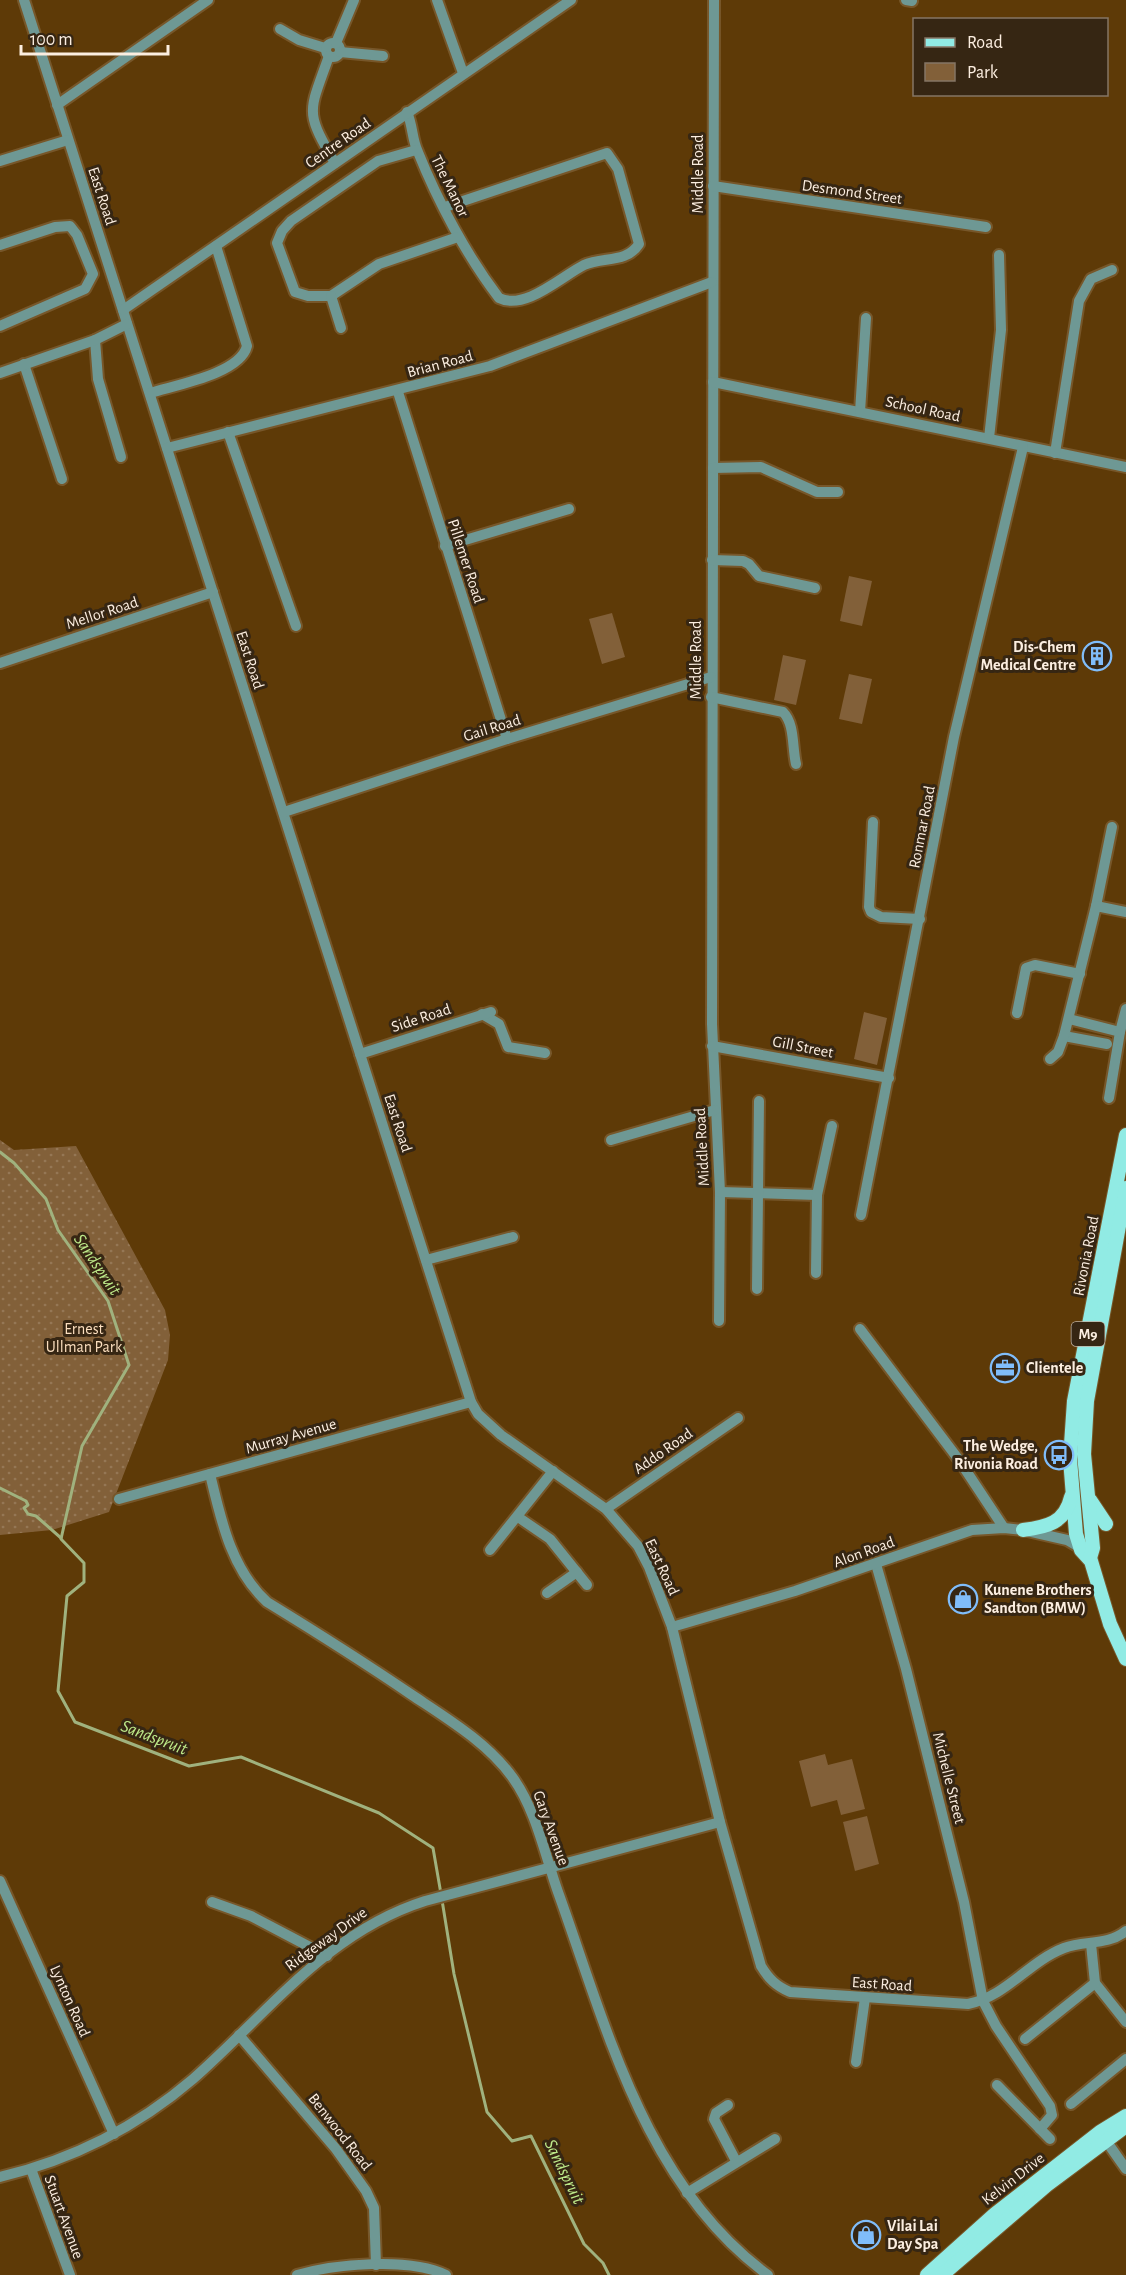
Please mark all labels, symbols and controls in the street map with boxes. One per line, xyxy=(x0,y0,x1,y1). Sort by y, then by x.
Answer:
scale bar xyxy=(21,18,168,56)
legend xyxy=(913,18,1108,96)
text: 100 m xyxy=(30,31,73,49)
text: Road xyxy=(967,34,1003,52)
text: Park xyxy=(967,64,999,82)
street label: Centre Road xyxy=(302,115,374,171)
street label: Middle Road xyxy=(690,135,706,213)
street label: The Manor xyxy=(428,152,472,220)
street label: East Road xyxy=(85,165,119,227)
street label: Desmond Street xyxy=(801,177,903,207)
street label: Brian Road xyxy=(405,348,475,380)
street label: School Road xyxy=(884,393,962,425)
street label: Pillemer Road xyxy=(445,517,487,605)
street label: Mellor Road xyxy=(64,594,140,632)
street label: Middle Road xyxy=(688,621,704,699)
street label: East Road xyxy=(233,629,267,691)
place label: Dis-Chem Medical Centre xyxy=(980,639,1076,673)
building icon: Dis-Chem Medical Centre xyxy=(1081,640,1113,672)
street label: Gail Road xyxy=(461,712,523,744)
street label: Ronmar Road xyxy=(906,784,938,870)
street label: Side Road xyxy=(389,1001,453,1035)
street label: Gill Street xyxy=(771,1033,835,1061)
street label: East Road xyxy=(381,1092,415,1154)
street label: Middle Road xyxy=(692,1107,712,1187)
street label: Rivonia Road xyxy=(1070,1215,1102,1297)
water label: Sandspruit xyxy=(70,1231,124,1299)
park label: Ernest Ullman Park xyxy=(46,1321,123,1355)
road number: M9 xyxy=(1072,1322,1104,1346)
office icon: Clientele xyxy=(989,1352,1021,1384)
place label: Clientele xyxy=(1026,1360,1084,1376)
street label: Murray Avenue xyxy=(244,1415,339,1458)
street label: Addo Road xyxy=(631,1425,695,1477)
place label: The Wedge, Rivonia Road xyxy=(954,1438,1039,1472)
bus stop icon: The Wedge, Rivonia Road xyxy=(1043,1439,1075,1471)
street label: Alon Road xyxy=(831,1534,897,1570)
street label: East Road xyxy=(642,1536,682,1598)
place label: Kunene Brothers Sandton (BMW) xyxy=(984,1582,1092,1616)
shop icon: Kunene Brothers Sandton (BMW) xyxy=(947,1583,979,1615)
water label: Sandspruit xyxy=(118,1717,190,1759)
street label: Michelle Street xyxy=(930,1730,968,1826)
street label: Gary Avenue xyxy=(529,1789,572,1868)
street label: Ridgeway Drive xyxy=(282,1904,370,1975)
street label: Lynton Road xyxy=(46,1963,93,2040)
street label: East Road xyxy=(851,1974,913,1994)
street label: Benwood Road xyxy=(305,2091,375,2173)
water label: Sandspruit xyxy=(541,2137,587,2207)
street label: Kelvin Drive xyxy=(979,2150,1047,2208)
street label: Stuart Avenue xyxy=(42,2173,86,2261)
place label: Vilai Lai Day Spa xyxy=(887,2218,939,2253)
shop icon: Vilai Lai Day Spa xyxy=(850,2219,882,2251)

